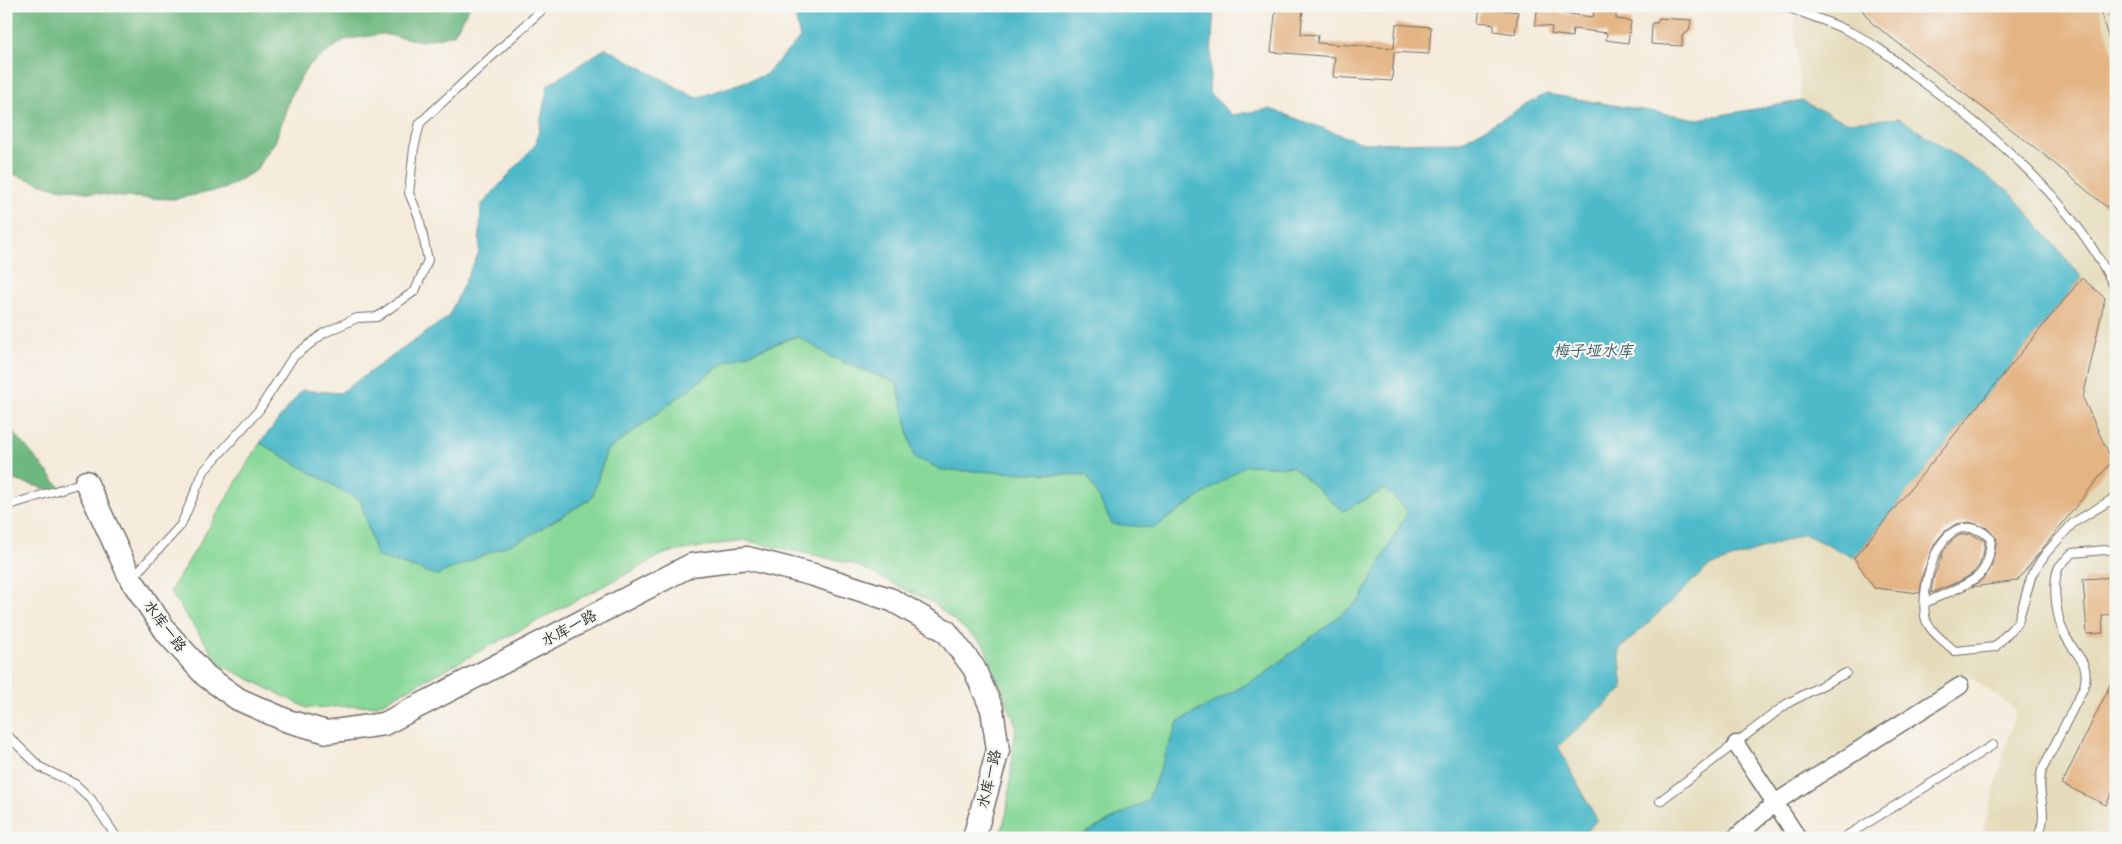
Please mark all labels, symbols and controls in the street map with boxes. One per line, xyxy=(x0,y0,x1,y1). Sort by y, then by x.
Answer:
water label: 梅子垭水库 xyxy=(1553,340,1635,362)
street label: 水库一路 xyxy=(138,596,191,657)
street label: 水库一路 xyxy=(538,605,601,652)
street label: 水库一路 xyxy=(973,748,1006,811)

